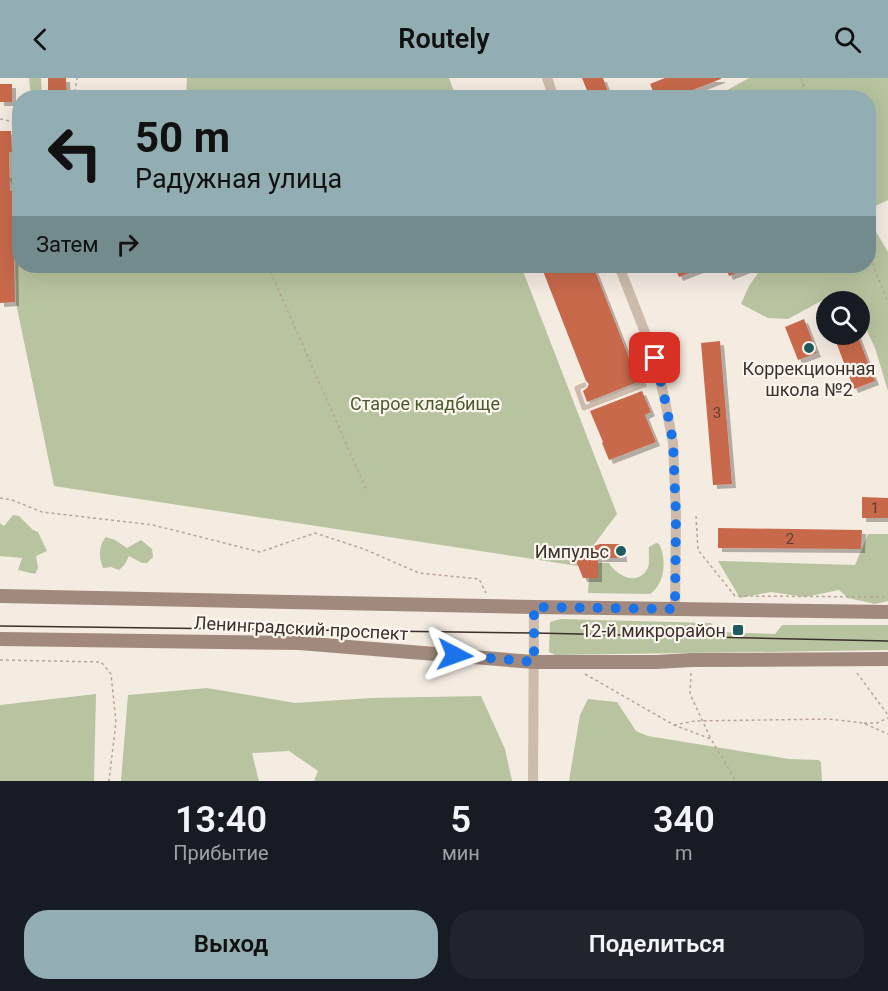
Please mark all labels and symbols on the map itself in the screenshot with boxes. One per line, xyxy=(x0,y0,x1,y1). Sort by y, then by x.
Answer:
pin xyxy=(629,332,680,383)
marker: Коррекционная школа №2 xyxy=(802,341,816,355)
place label: Коррекционная школа №2 xyxy=(743,358,875,400)
park label: Старое кладбище xyxy=(350,393,500,414)
house number: 3 xyxy=(713,404,721,422)
house number: 1 xyxy=(871,499,879,517)
house number: 2 xyxy=(786,530,794,548)
place label: Импульс xyxy=(535,541,609,562)
marker: Импульс xyxy=(614,544,628,558)
street label: Ленинградский проспект xyxy=(193,612,409,644)
place label: 12-й микрорайон xyxy=(581,620,726,641)
position arrow xyxy=(423,623,487,687)
marker: 12-й микрорайон xyxy=(731,623,745,637)

